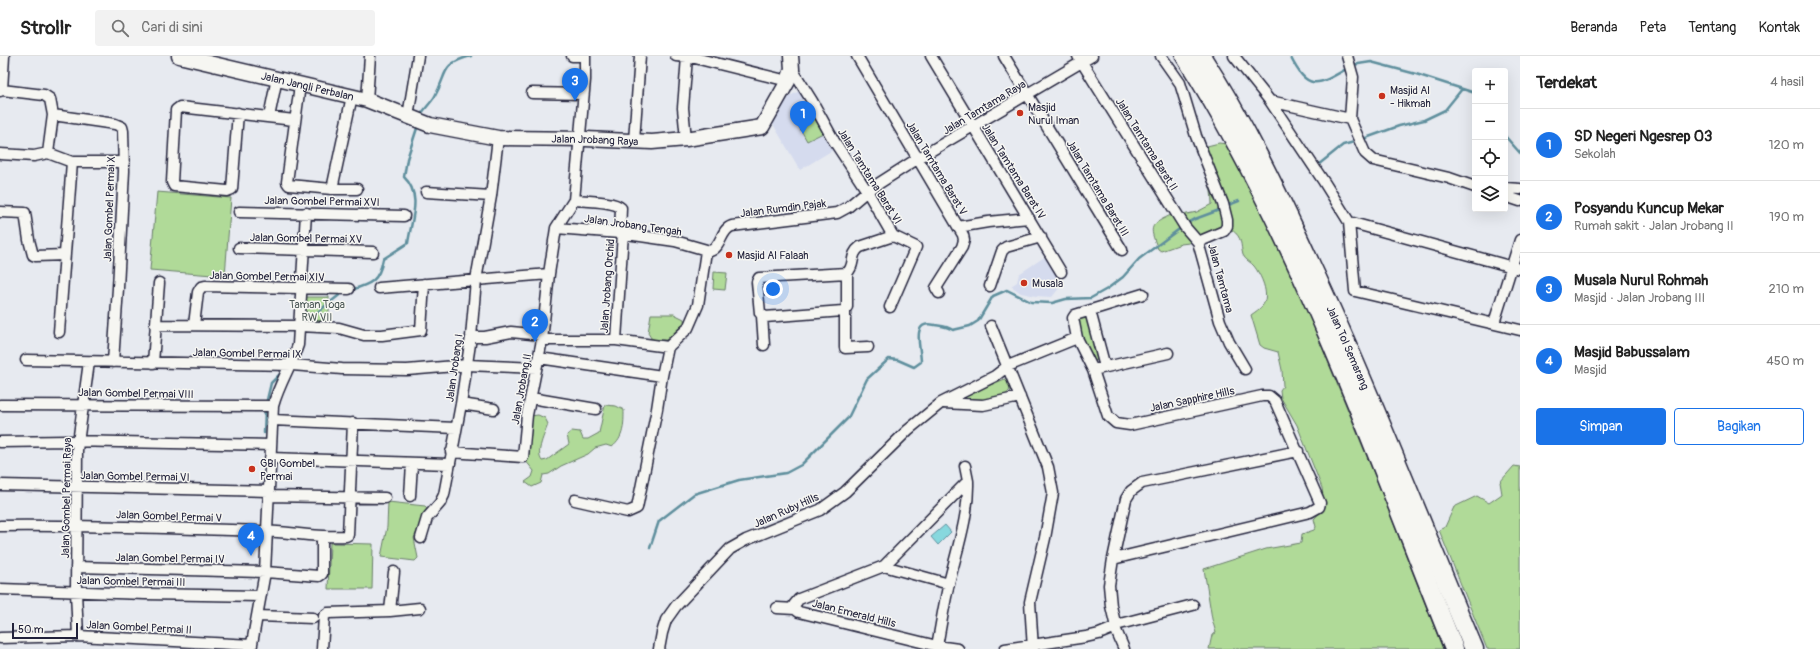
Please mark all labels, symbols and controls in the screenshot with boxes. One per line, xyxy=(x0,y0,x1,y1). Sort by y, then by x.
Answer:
search box xyxy=(95,10,375,46)
text: Strollr xyxy=(20,16,71,40)
icon: search xyxy=(109,17,131,39)
text: Cari di sini xyxy=(141,18,202,37)
text: Beranda xyxy=(1570,19,1618,36)
text: Peta xyxy=(1640,19,1666,36)
text: Tentang xyxy=(1688,19,1736,36)
text: Kontak xyxy=(1758,19,1800,36)
pin: 3 xyxy=(562,68,588,101)
map controls xyxy=(1472,68,1508,212)
button: + xyxy=(1472,68,1508,104)
street label: Jalan Jangli Perbalan xyxy=(260,69,355,104)
text: Terdekat xyxy=(1536,72,1597,93)
text: 4 hasil xyxy=(1770,74,1804,90)
street label: Jalan Tamtama Raya xyxy=(940,77,1028,137)
place label: Masjid Al - Hikmah xyxy=(1390,84,1431,110)
marker: Masjid Al - Hikmah xyxy=(1377,91,1387,101)
street label: Jalan Tamtama Barat II xyxy=(1113,96,1180,193)
pin: 1 xyxy=(790,101,816,134)
place label: Masjid Nurul Iman xyxy=(1028,101,1079,127)
button: − xyxy=(1472,104,1508,140)
marker: Masjid Nurul Iman xyxy=(1015,108,1025,118)
street label: Jalan Tamtama Barat V xyxy=(903,119,970,217)
street label: Jalan Tamtama Barat IV xyxy=(979,121,1048,221)
street label: Jalan Tamtama Barat VI xyxy=(835,126,904,226)
text: SD Negeri Ngesrep 03 xyxy=(1574,127,1712,146)
street label: Jalan Jrobang Raya xyxy=(551,133,639,148)
text: 1 xyxy=(1546,137,1552,153)
text: 120 m xyxy=(1768,137,1804,153)
street label: Jalan Tamtama Barat III xyxy=(1064,138,1131,239)
button: locate xyxy=(1472,140,1508,176)
text: Sekolah xyxy=(1574,146,1616,162)
street label: Jalan Gombel Permai X xyxy=(101,156,118,262)
button: layers xyxy=(1472,176,1508,212)
street label: Jalan Gombel Permai XVI xyxy=(264,194,380,209)
street label: Jalan Rumdin Pajak xyxy=(739,197,827,220)
text: Posyandu Kuncup Mekar xyxy=(1574,199,1724,218)
text: 2 xyxy=(1545,209,1553,225)
text: 190 m xyxy=(1769,209,1804,225)
street label: Jalan Jrobang Tengah xyxy=(583,212,683,239)
text: Rumah sakit · Jalan Jrobang II xyxy=(1574,218,1734,234)
street label: Jalan Gombel Permai XV xyxy=(250,231,362,246)
street label: Jalan Jrobang Orchid xyxy=(598,238,617,334)
street label: Jalan Tamtama xyxy=(1205,242,1236,314)
place label: Masjid Al Falaah xyxy=(737,249,808,262)
marker: Masjid Al Falaah xyxy=(724,250,734,260)
street label: Jalan Gombel Permai XIV xyxy=(209,269,325,284)
text: Musala Nurul Rohmah xyxy=(1574,271,1708,290)
place label: Musala xyxy=(1032,277,1063,290)
marker: Musala xyxy=(1019,278,1029,288)
your location xyxy=(763,279,783,299)
text: 3 xyxy=(1545,281,1553,297)
text: 210 m xyxy=(1768,281,1804,297)
text: Masjid · Jalan Jrobang III xyxy=(1574,290,1705,306)
park label: Taman Toga RW VII xyxy=(289,298,345,324)
street label: Jalan Tol Semarang xyxy=(1324,304,1372,392)
pin: 2 xyxy=(522,309,548,342)
street label: Jalan Jrobang I xyxy=(443,333,466,403)
text: Masjid Babussalam xyxy=(1574,343,1690,362)
street label: Jalan Gombel Permai IX xyxy=(192,346,302,361)
street label: Jalan Jrobang II xyxy=(509,353,534,426)
text: 4 xyxy=(1545,353,1553,369)
text: 450 m xyxy=(1766,353,1804,369)
text: Masjid xyxy=(1574,362,1607,378)
street label: Jalan Sapphire Hills xyxy=(1149,384,1236,415)
street label: Jalan Gombel Permai VIII xyxy=(78,386,194,401)
button: Simpan xyxy=(1536,408,1666,445)
button: Bagikan xyxy=(1674,408,1804,445)
street label: Jalan Gombel Permai Raya xyxy=(59,437,74,559)
place label: GBI Gombel Permai xyxy=(260,457,315,483)
marker: GBI Gombel Permai xyxy=(247,464,257,474)
street label: Jalan Gombel Permai VI xyxy=(80,469,190,484)
street label: Jalan Ruby Hills xyxy=(752,490,821,531)
street label: Jalan Gombel Permai V xyxy=(116,508,222,525)
pin: 4 xyxy=(238,523,264,556)
street label: Jalan Gombel Permai IV xyxy=(115,551,225,566)
street label: Jalan Gombel Permai III xyxy=(76,574,186,589)
street label: Jalan Emerald Hills xyxy=(811,597,897,630)
street label: Jalan Gombel Permai II xyxy=(86,618,192,637)
scale bar xyxy=(12,621,78,640)
text: 50 m xyxy=(18,623,44,636)

